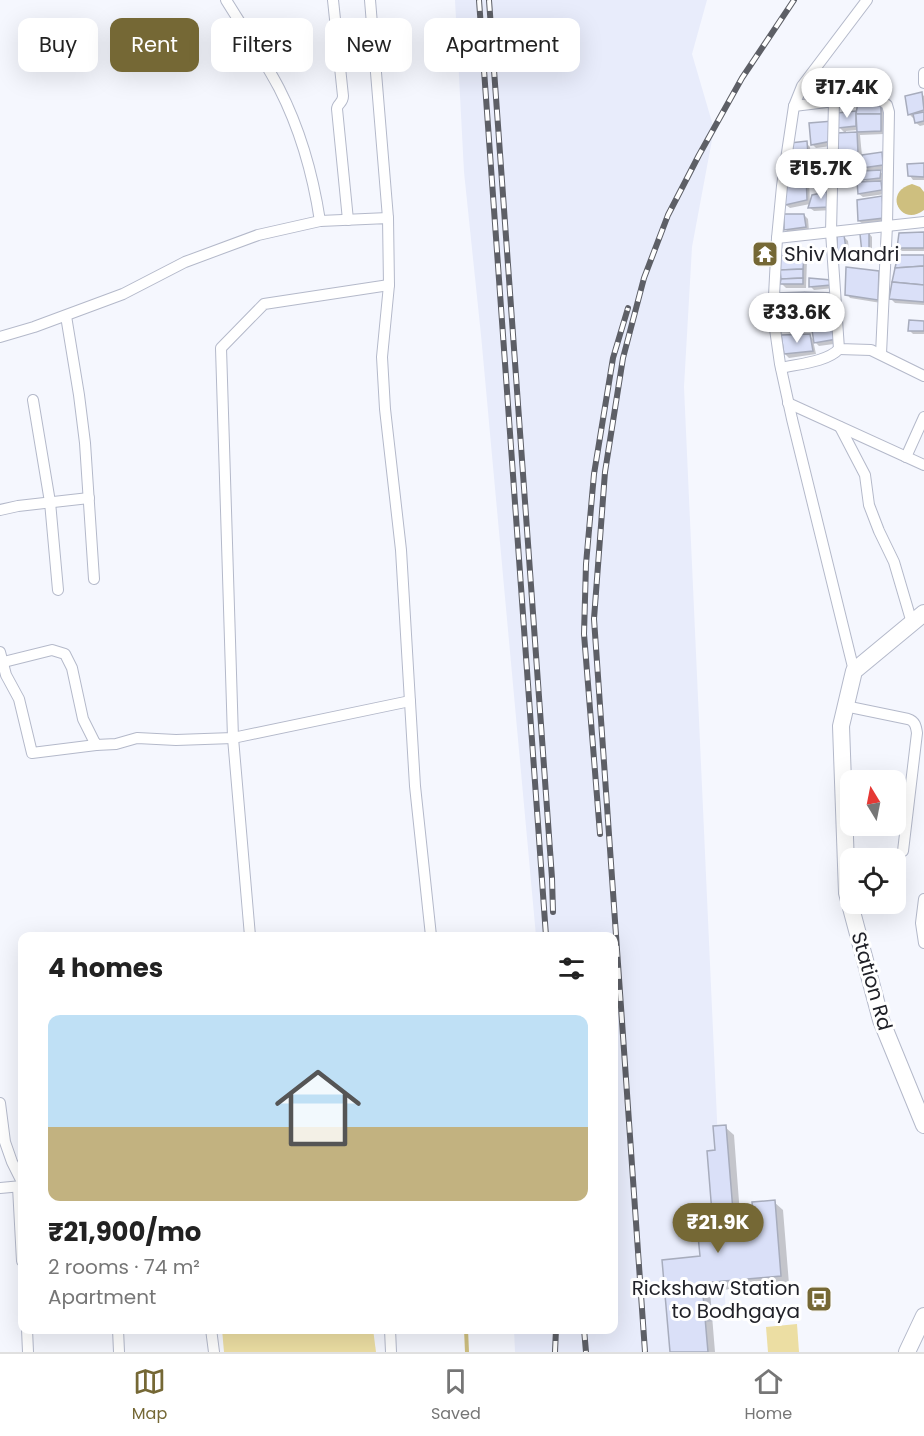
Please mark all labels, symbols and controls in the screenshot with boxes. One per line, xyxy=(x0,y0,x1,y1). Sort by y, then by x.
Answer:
chip: Buy xyxy=(18,18,98,72)
chip: Rent xyxy=(110,18,199,72)
chip: Filters xyxy=(211,18,313,72)
chip: New xyxy=(325,18,412,72)
chip: Apartment xyxy=(424,18,580,72)
pin: ₹17.4K xyxy=(798,68,896,119)
text: ₹17.4K xyxy=(815,73,879,101)
pin: ₹15.7K xyxy=(772,149,870,200)
text: ₹15.7K xyxy=(790,154,852,182)
temple icon: Shiv Mandri xyxy=(750,239,780,269)
place label: Shiv Mandri xyxy=(784,240,899,268)
pin: ₹33.6K xyxy=(748,293,846,344)
text: ₹33.6K xyxy=(763,298,831,326)
north arrow xyxy=(840,770,906,836)
map controls xyxy=(840,770,906,914)
button: locate xyxy=(840,848,906,914)
street label: Station Rd xyxy=(845,928,899,1034)
text: 4 homes xyxy=(48,950,163,986)
icon: filters xyxy=(555,952,588,985)
icon: home xyxy=(264,1054,372,1162)
pin: ₹21.9K xyxy=(669,1203,767,1254)
text: ₹21.9K xyxy=(687,1208,749,1236)
text: ₹21,900/mo xyxy=(48,1214,201,1250)
text: 2 rooms · 74 m² xyxy=(48,1253,200,1281)
place label: Rickshaw Station to Bodhgaya xyxy=(632,1274,800,1325)
text: Apartment xyxy=(48,1283,156,1311)
bus stop icon: Rickshaw Station to Bodhgaya xyxy=(804,1284,834,1314)
tab: Map xyxy=(132,1365,167,1426)
tab: Saved xyxy=(431,1365,481,1426)
tab: Home xyxy=(744,1365,792,1426)

